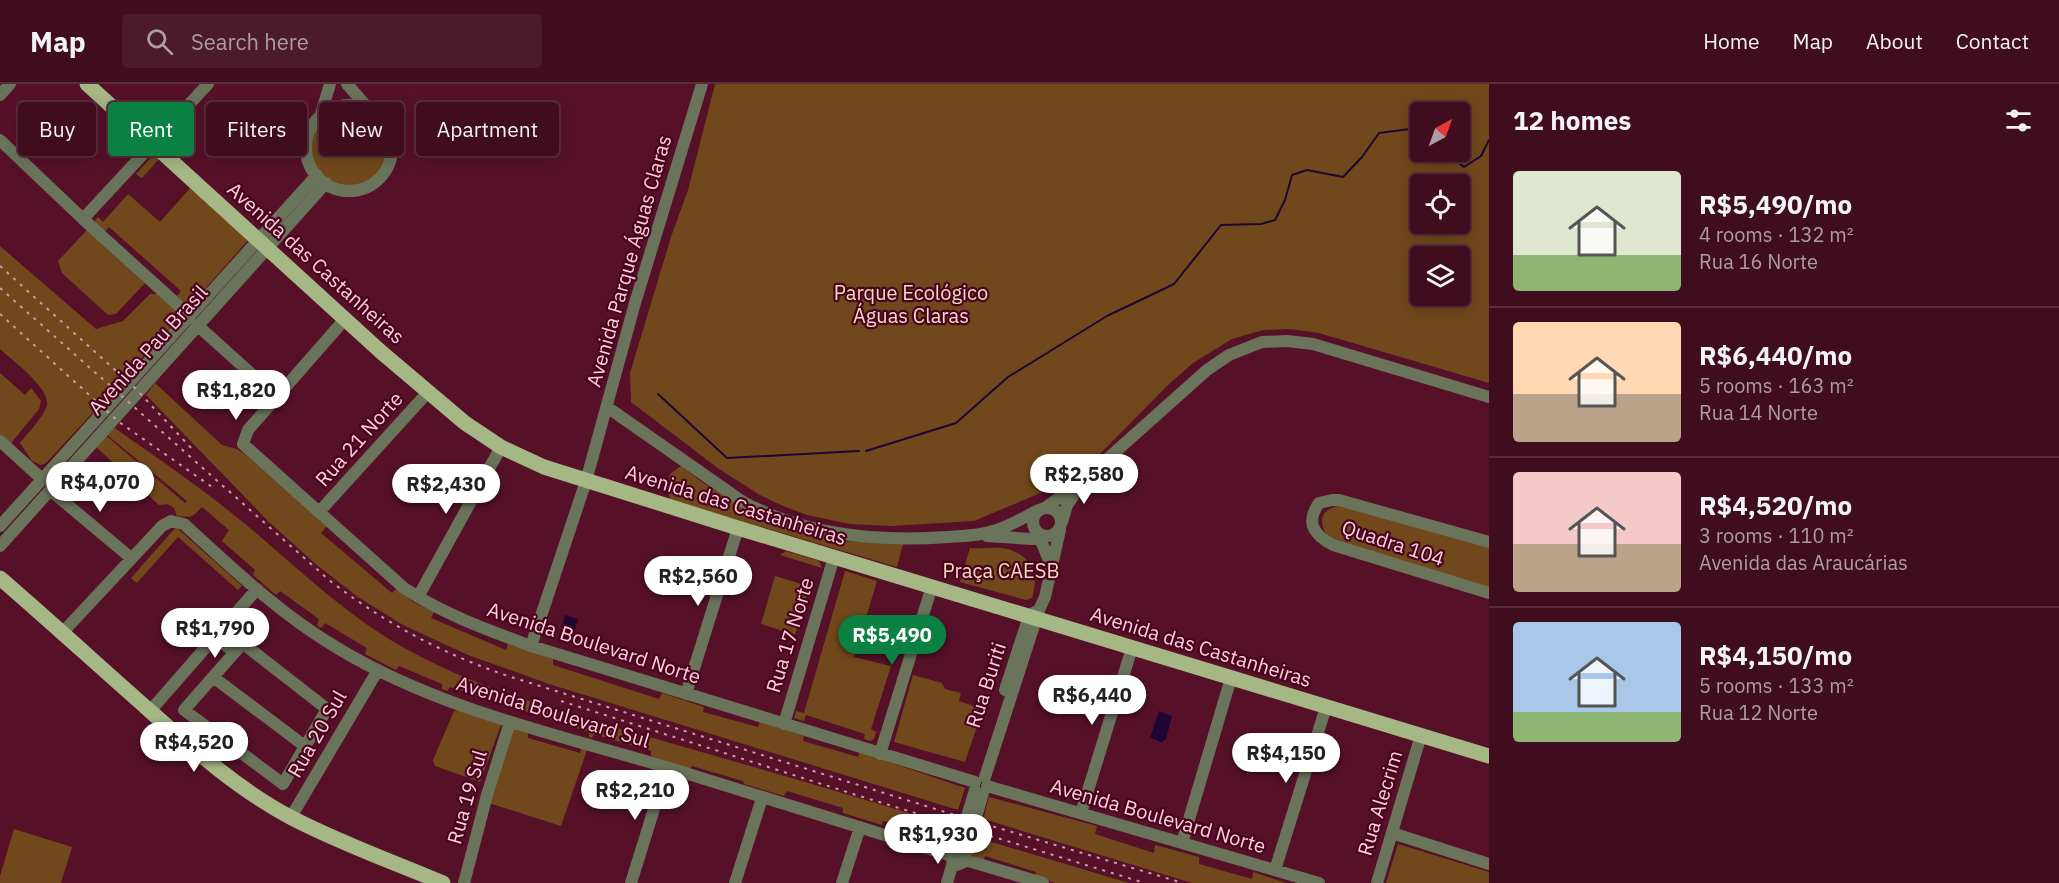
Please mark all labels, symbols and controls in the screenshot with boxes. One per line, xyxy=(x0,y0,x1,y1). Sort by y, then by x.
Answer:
search box xyxy=(122,14,542,68)
text: Map xyxy=(30,23,86,60)
icon: search xyxy=(143,25,176,58)
text: Search here xyxy=(191,27,309,56)
text: Home xyxy=(1703,27,1760,55)
text: Map xyxy=(1793,27,1833,55)
text: About xyxy=(1866,27,1923,55)
text: Contact xyxy=(1956,27,2029,55)
chip: Buy xyxy=(18,102,96,156)
chip: Rent xyxy=(108,102,194,156)
chip: Filters xyxy=(206,102,307,156)
chip: New xyxy=(319,102,404,156)
chip: Apartment xyxy=(416,102,559,156)
north arrow xyxy=(1410,102,1470,162)
map controls xyxy=(1410,102,1470,306)
text: 12 homes xyxy=(1513,103,1631,137)
icon: filters xyxy=(2002,104,2035,137)
street label: Avenida Parque Águas Claras xyxy=(580,132,677,390)
button: locate xyxy=(1410,174,1470,234)
street label: Avenida das Castanheiras xyxy=(222,176,411,350)
text: R$5,490/mo xyxy=(1699,187,1852,221)
icon: home xyxy=(1561,195,1633,267)
text: 4 rooms · 132 m² xyxy=(1699,221,1854,248)
button: layers xyxy=(1410,246,1470,306)
text: Rua 16 Norte xyxy=(1699,248,1818,275)
street label: Avenida Pau Brasil xyxy=(82,279,213,420)
park label: Parque Ecológico Águas Claras xyxy=(834,279,988,329)
text: R$6,440/mo xyxy=(1699,338,1852,372)
icon: home xyxy=(1561,346,1633,418)
pin: R$1,820 xyxy=(181,370,291,421)
text: 5 rooms · 163 m² xyxy=(1699,372,1854,399)
text: R$1,820 xyxy=(196,376,276,403)
street label: Rua 21 Norte xyxy=(309,385,408,492)
text: Rua 14 Norte xyxy=(1699,399,1818,426)
pin: R$2,580 xyxy=(1029,454,1139,505)
street label: Avenida das Castanheiras xyxy=(622,458,850,551)
text: R$2,580 xyxy=(1044,460,1124,487)
pin: R$4,070 xyxy=(45,462,155,513)
pin: R$2,430 xyxy=(391,464,501,515)
text: R$4,070 xyxy=(60,468,140,495)
text: R$2,430 xyxy=(406,470,486,497)
text: R$4,520/mo xyxy=(1699,488,1852,522)
icon: home xyxy=(1561,496,1633,568)
street label: Quadra 104 xyxy=(1338,513,1448,572)
text: 3 rooms · 110 m² xyxy=(1699,522,1854,549)
text: Avenida das Araucárias xyxy=(1699,549,1908,576)
pin: R$2,560 xyxy=(643,556,753,607)
park label: Praça CAESB xyxy=(943,557,1059,584)
text: R$2,560 xyxy=(658,562,738,589)
street label: Rua 17 Norte xyxy=(759,574,820,696)
street label: Avenida Boulevard Norte xyxy=(484,595,704,690)
street label: Avenida das Castanheiras xyxy=(1087,600,1315,693)
pin: R$1,790 xyxy=(160,608,270,659)
text: R$1,790 xyxy=(175,614,255,641)
pin: R$5,490 xyxy=(837,615,947,666)
text: R$5,490 xyxy=(852,621,932,648)
text: R$4,150/mo xyxy=(1699,638,1852,672)
street label: Rua Buriti xyxy=(959,639,1012,731)
icon: home xyxy=(1561,646,1633,718)
street label: Avenida Boulevard Sul xyxy=(453,669,653,754)
text: 5 rooms · 133 m² xyxy=(1699,672,1854,699)
pin: R$6,440 xyxy=(1037,675,1147,726)
text: R$6,440 xyxy=(1052,681,1132,708)
street label: Rua 20 Sul xyxy=(281,685,352,782)
text: Rua 12 Norte xyxy=(1699,699,1818,726)
pin: R$4,520 xyxy=(139,722,249,773)
text: R$4,520 xyxy=(154,728,234,755)
pin: R$4,150 xyxy=(1231,733,1341,784)
text: R$4,150 xyxy=(1246,739,1326,766)
street label: Rua 19 Sul xyxy=(440,747,493,847)
street label: Rua Alecrim xyxy=(1351,747,1408,859)
pin: R$2,210 xyxy=(580,770,690,821)
street label: Avenida Boulevard Norte xyxy=(1047,772,1269,859)
text: R$2,210 xyxy=(595,776,675,803)
pin: R$1,930 xyxy=(883,814,993,865)
text: R$1,930 xyxy=(898,820,978,847)

